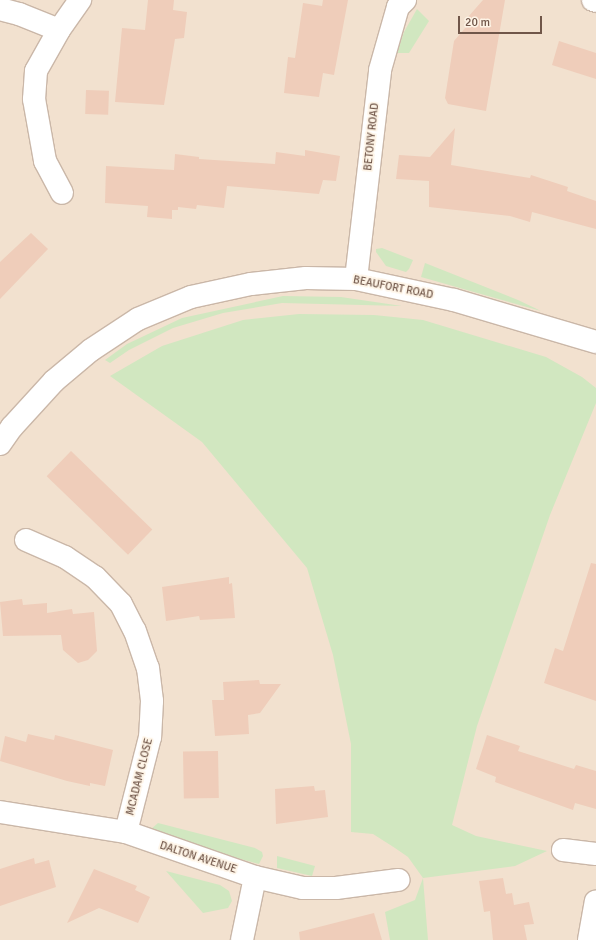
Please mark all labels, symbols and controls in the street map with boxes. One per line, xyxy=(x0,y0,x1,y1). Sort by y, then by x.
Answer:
scale bar xyxy=(460,8,544,34)
text: 20 m xyxy=(465,15,490,30)
street label: BETONY ROAD xyxy=(362,102,382,172)
street label: BEAUFORT ROAD xyxy=(352,274,434,302)
street label: MCADAM CLOSE xyxy=(124,737,156,817)
street label: DALTON AVENUE xyxy=(158,839,238,877)

